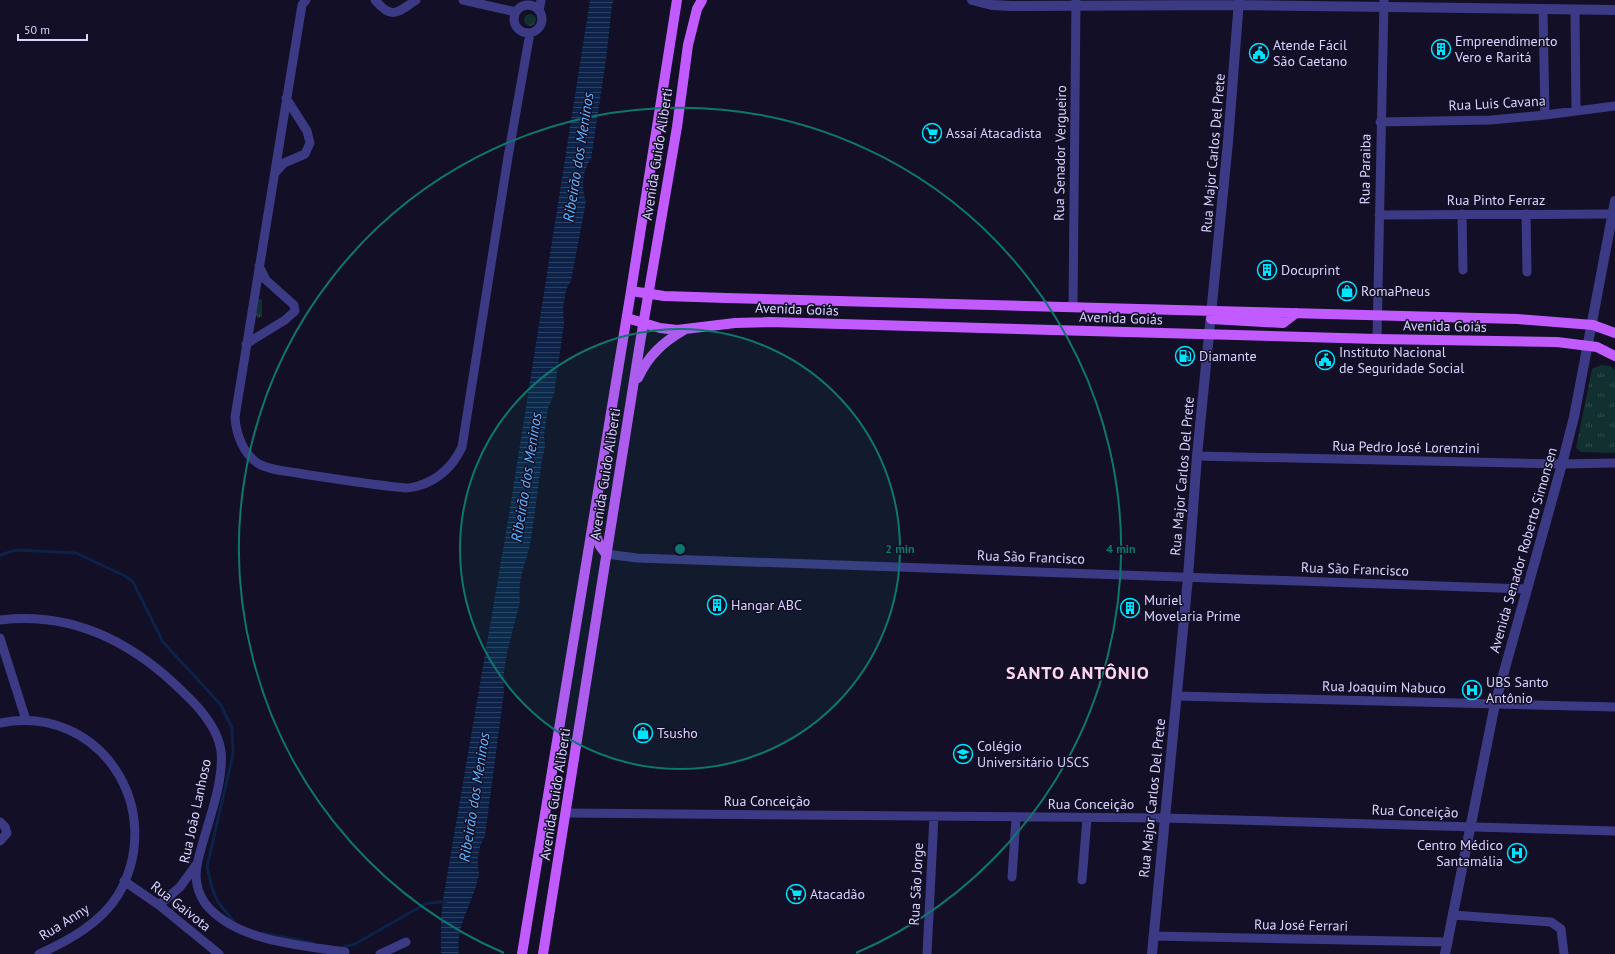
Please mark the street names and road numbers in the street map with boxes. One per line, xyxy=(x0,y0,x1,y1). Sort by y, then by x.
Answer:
street label: Rua Major Carlos Del Prete xyxy=(1197,73,1229,233)
street label: Rua Senador Vergueiro xyxy=(1050,85,1070,221)
street label: Avenida Guido Aliberti xyxy=(638,87,676,221)
street label: Rua Luis Cavana xyxy=(1448,91,1546,115)
street label: Rua Paraiba xyxy=(1355,133,1375,204)
street label: Rua Pinto Ferraz xyxy=(1447,191,1545,209)
street label: Avenida Goiás xyxy=(755,299,839,319)
street label: Avenida Goiás xyxy=(1079,308,1163,328)
street label: Avenida Goiás xyxy=(1403,316,1487,336)
street label: Rua Major Carlos Del Prete xyxy=(1166,396,1198,556)
street label: Avenida Guido Aliberti xyxy=(586,407,624,541)
street label: Rua Pedro José Lorenzini xyxy=(1332,437,1480,457)
street label: Avenida Senador Roberto Simonsen xyxy=(1485,445,1561,655)
street label: Rua São Francisco xyxy=(977,546,1085,568)
street label: Rua São Francisco xyxy=(1301,558,1409,580)
street label: Rua Joaquim Nabuco xyxy=(1322,677,1446,697)
street label: Rua Major Carlos Del Prete xyxy=(1135,718,1169,878)
street label: Avenida Guido Aliberti xyxy=(536,727,574,861)
street label: Rua João Lanhoso xyxy=(175,757,215,865)
street label: Rua Conceição xyxy=(724,792,810,810)
street label: Rua Conceição xyxy=(1048,795,1134,813)
street label: Rua Conceição xyxy=(1371,800,1459,822)
street label: Rua São Jorge xyxy=(905,842,927,926)
street label: Rua Gaivota xyxy=(147,877,215,935)
street label: Rua Anny xyxy=(35,899,93,944)
street label: Rua José Ferrari xyxy=(1254,915,1348,935)

